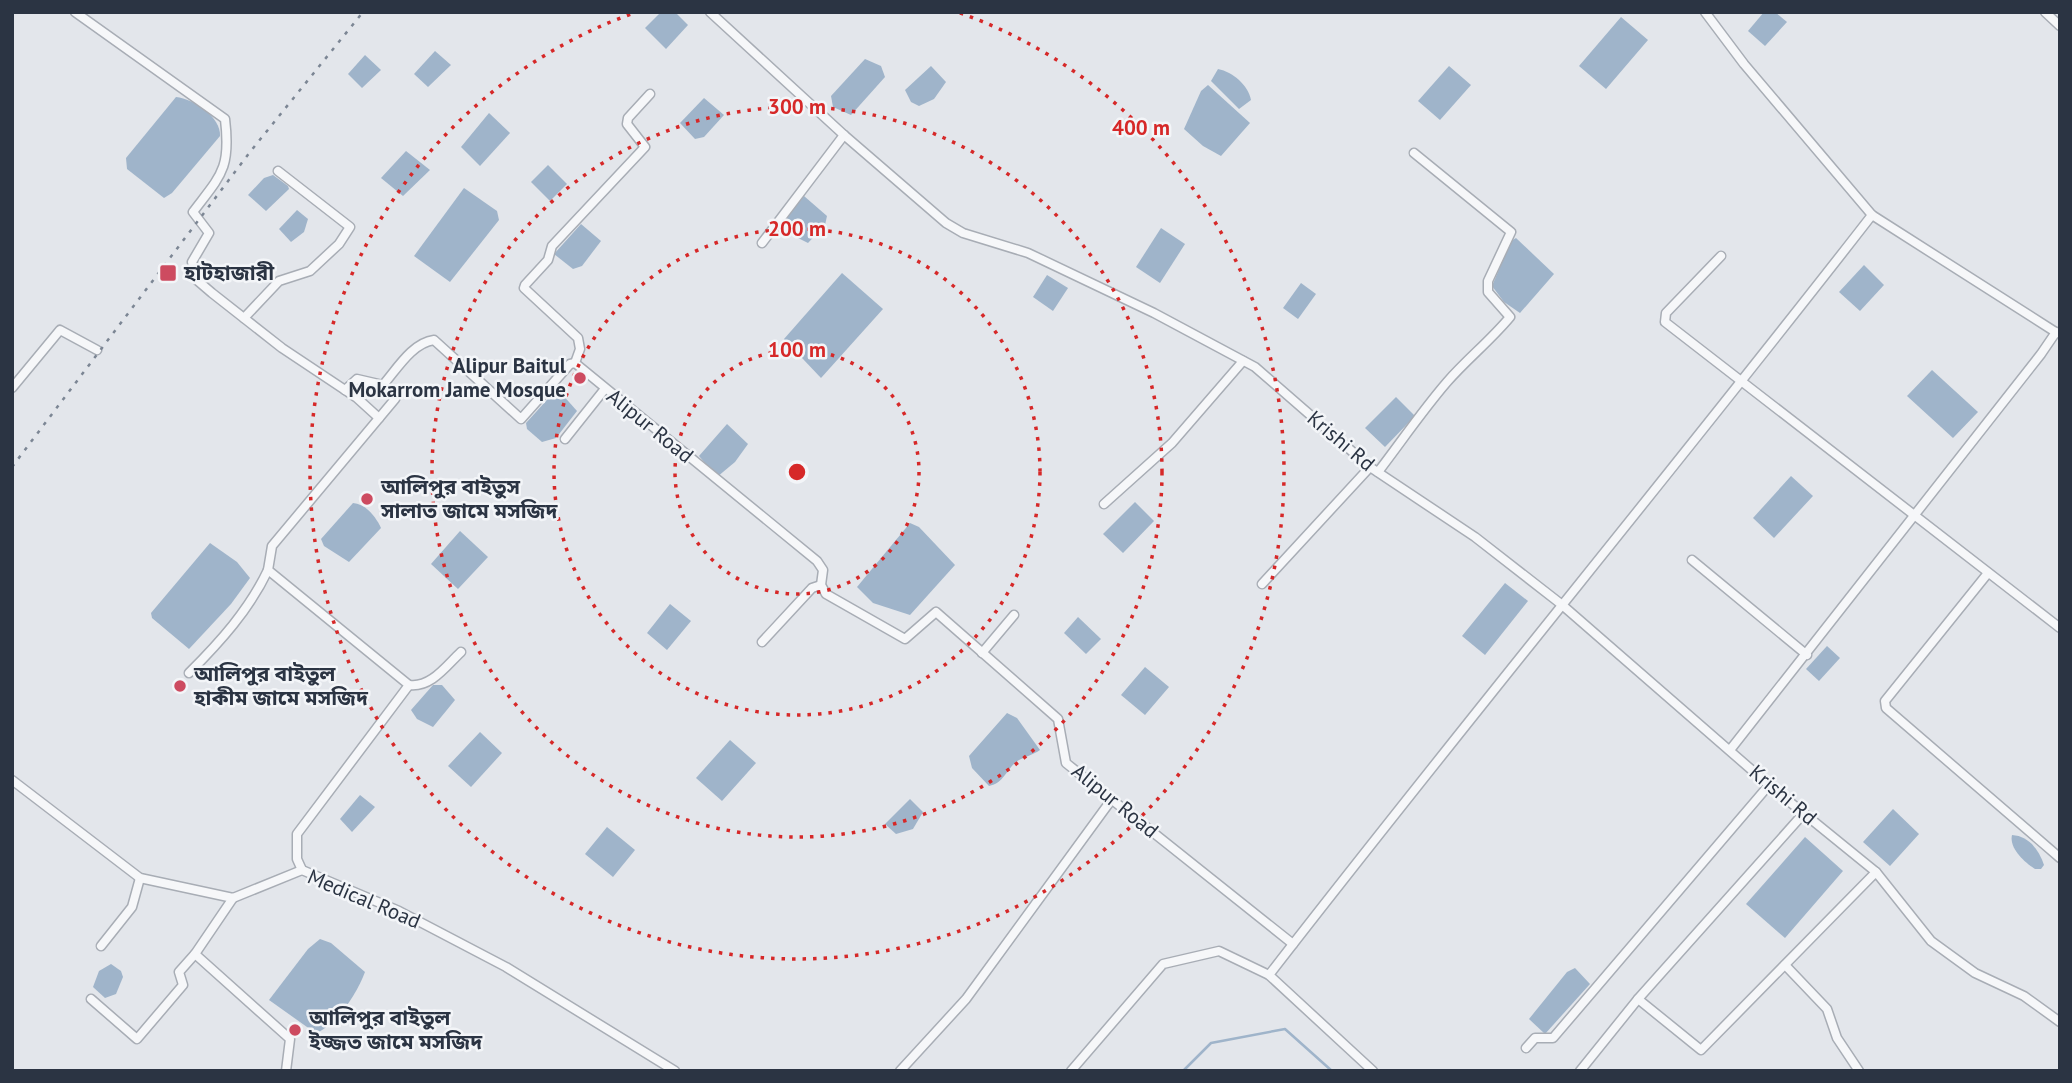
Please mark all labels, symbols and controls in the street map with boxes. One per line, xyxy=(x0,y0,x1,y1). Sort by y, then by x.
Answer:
text: 300 m xyxy=(768,93,826,120)
text: 400 m xyxy=(1112,114,1170,141)
text: 200 m xyxy=(768,215,826,242)
place label: হাটহাজারী xyxy=(183,259,275,286)
marker: হাটহাজারী xyxy=(158,263,178,283)
text: 100 m xyxy=(768,336,826,363)
place label: Alipur Baitul Mokarrom Jame Mosque xyxy=(348,352,567,403)
marker: Alipur Baitul Mokarrom Jame Mosque xyxy=(572,370,588,386)
street label: Alipur Road xyxy=(601,382,699,469)
street label: Krishi Rd xyxy=(1302,404,1381,477)
centre of rings xyxy=(785,460,809,484)
place label: আলিপুর বাইতুস সালাত জামে মসজিদ xyxy=(380,473,559,524)
marker: আলিপুর বাইতুস সালাত জামে মসজিদ xyxy=(359,491,375,507)
place label: আলিপুর বাইতুল হাকীম জামে মসজিদ xyxy=(193,660,369,711)
marker: আলিপুর বাইতুল হাকীম জামে মসজিদ xyxy=(172,678,188,694)
street label: Alipur Road xyxy=(1066,757,1164,844)
street label: Krishi Rd xyxy=(1744,758,1823,831)
street label: Medical Road xyxy=(304,863,425,934)
place label: আলিপুর বাইতুল ইজ্জত জামে মসজিদ xyxy=(308,1004,483,1055)
marker: আলিপুর বাইতুল ইজ্জত জামে মসজিদ xyxy=(287,1022,303,1038)

